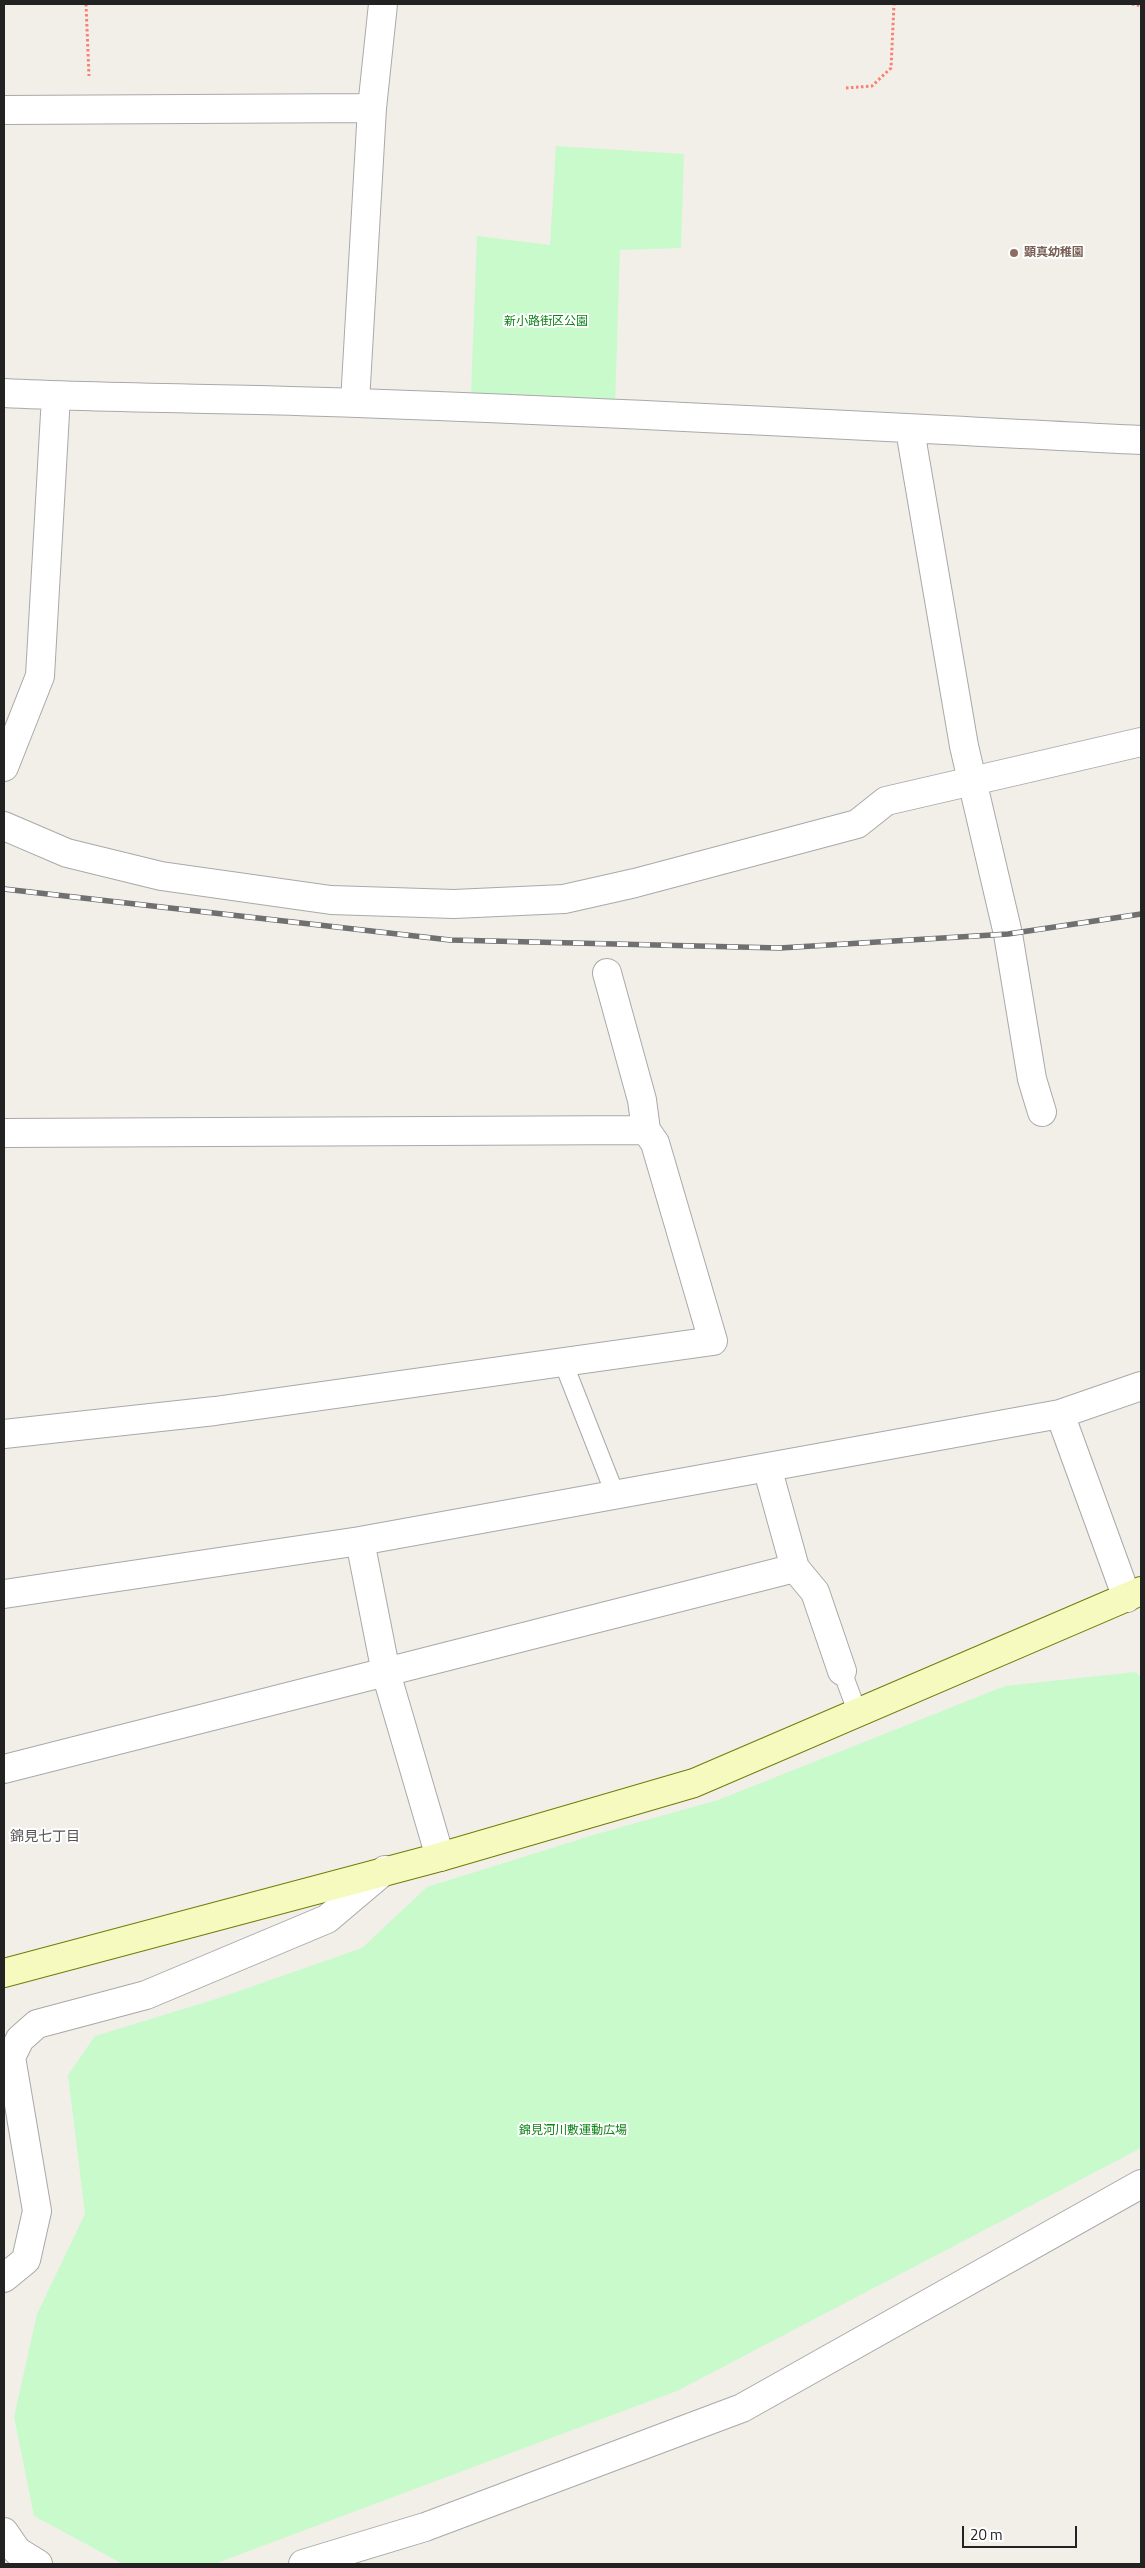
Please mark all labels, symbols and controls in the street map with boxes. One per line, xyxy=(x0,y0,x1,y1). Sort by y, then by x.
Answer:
place label: 顕真幼稚園 xyxy=(1024,246,1084,260)
marker: 顕真幼稚園 xyxy=(1008,247,1020,259)
park label: 新小路街区公園 xyxy=(504,315,588,329)
district label: 錦見七丁目 xyxy=(10,1830,80,1846)
park label: 錦見河川敷運動広場 xyxy=(519,2124,627,2138)
scale bar xyxy=(965,2516,1080,2548)
text: 20 m xyxy=(970,2523,1003,2546)

